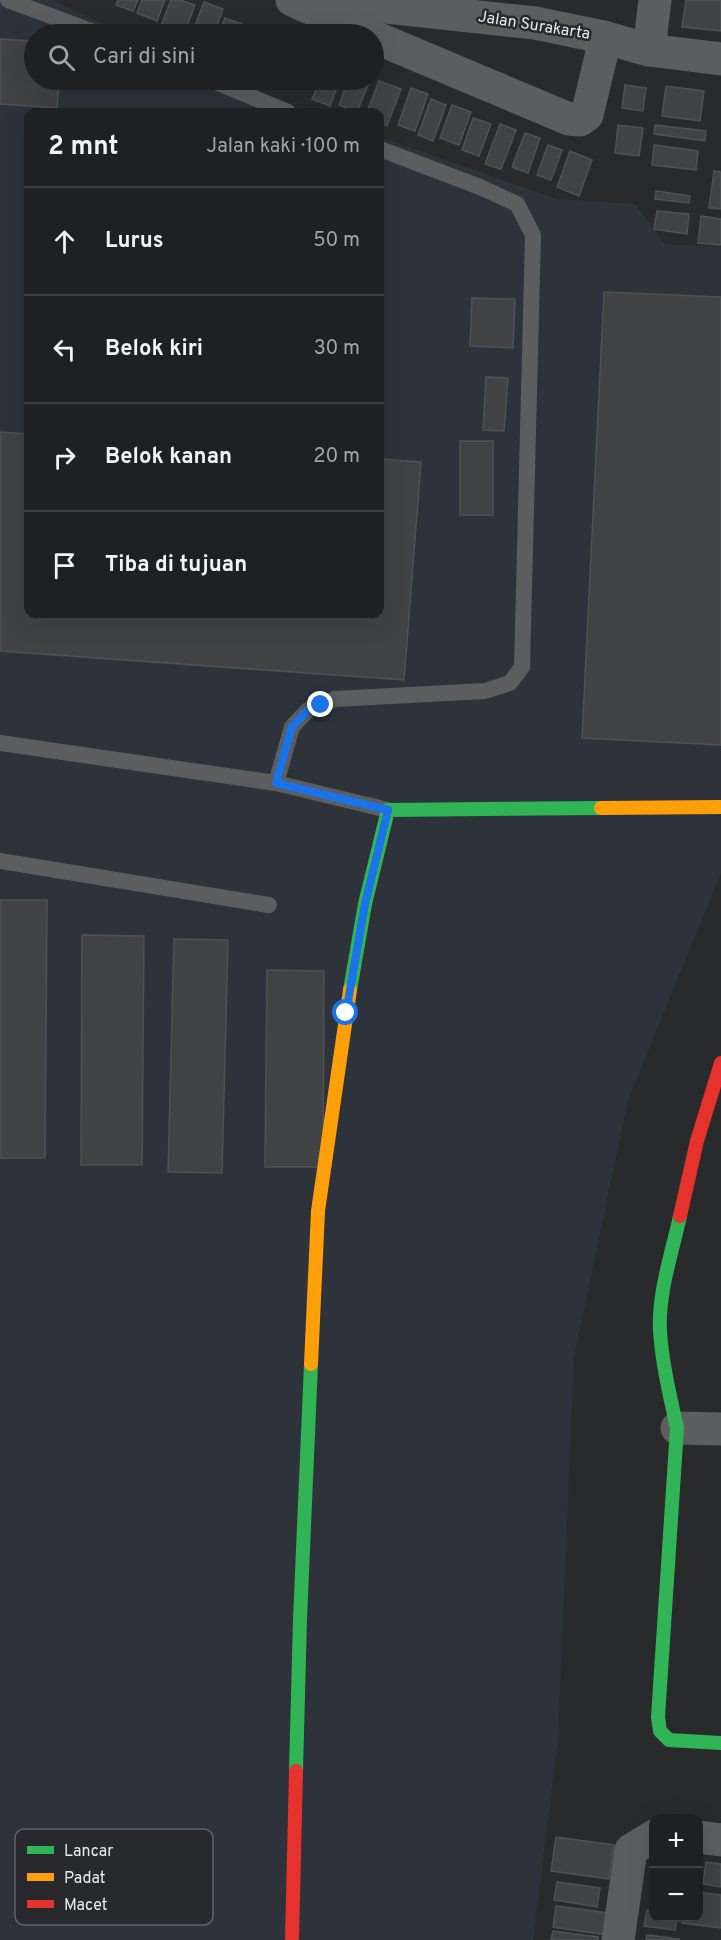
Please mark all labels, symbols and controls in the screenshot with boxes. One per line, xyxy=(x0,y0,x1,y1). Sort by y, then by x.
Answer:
street label: Jalan Surakarta xyxy=(477,7,591,45)
search box xyxy=(24,24,384,90)
icon: search xyxy=(45,41,78,74)
text: Cari di sini xyxy=(93,44,195,71)
text: 2 mnt xyxy=(48,131,119,164)
text: Jalan kaki · 100 m xyxy=(206,134,360,160)
icon: ahead xyxy=(48,225,81,258)
text: Lurus xyxy=(105,228,164,255)
text: 50 m xyxy=(313,228,360,254)
icon: left xyxy=(48,333,81,366)
text: Belok kiri xyxy=(105,336,203,363)
text: 30 m xyxy=(314,336,360,362)
icon: right xyxy=(48,441,81,474)
text: Belok kanan xyxy=(105,444,232,471)
text: 20 m xyxy=(313,444,360,470)
icon: arrive xyxy=(48,549,81,582)
text: Tiba di tujuan xyxy=(105,552,247,579)
route end xyxy=(307,691,333,717)
route start xyxy=(332,999,358,1025)
map controls xyxy=(649,1814,703,1922)
button: + xyxy=(649,1814,703,1868)
legend xyxy=(15,1829,213,1925)
text: Lancar xyxy=(64,1842,114,1862)
button: − xyxy=(649,1868,703,1922)
text: Padat xyxy=(64,1869,106,1889)
text: Macet xyxy=(64,1896,108,1916)

